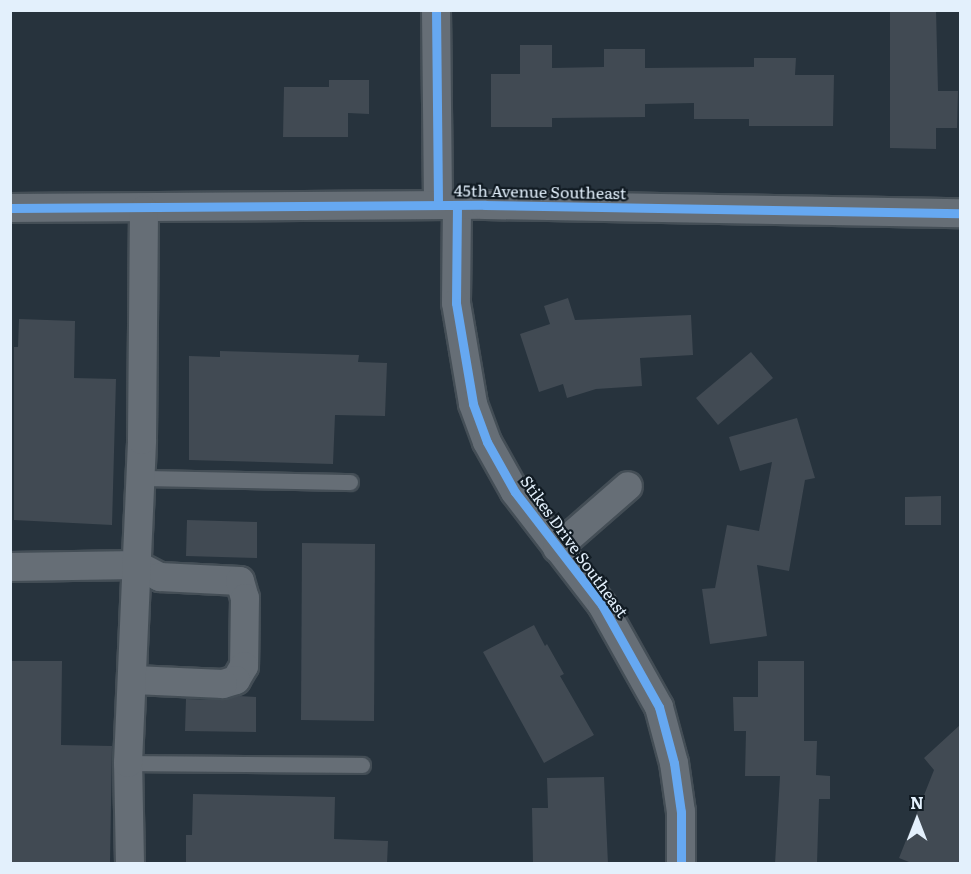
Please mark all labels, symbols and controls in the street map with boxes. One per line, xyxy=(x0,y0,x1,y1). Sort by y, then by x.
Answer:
street label: 45th Avenue Southeast xyxy=(454,180,626,202)
street label: Stikes Drive Southeast xyxy=(517,471,633,621)
north arrow xyxy=(887,790,947,850)
text: N xyxy=(910,790,924,814)

